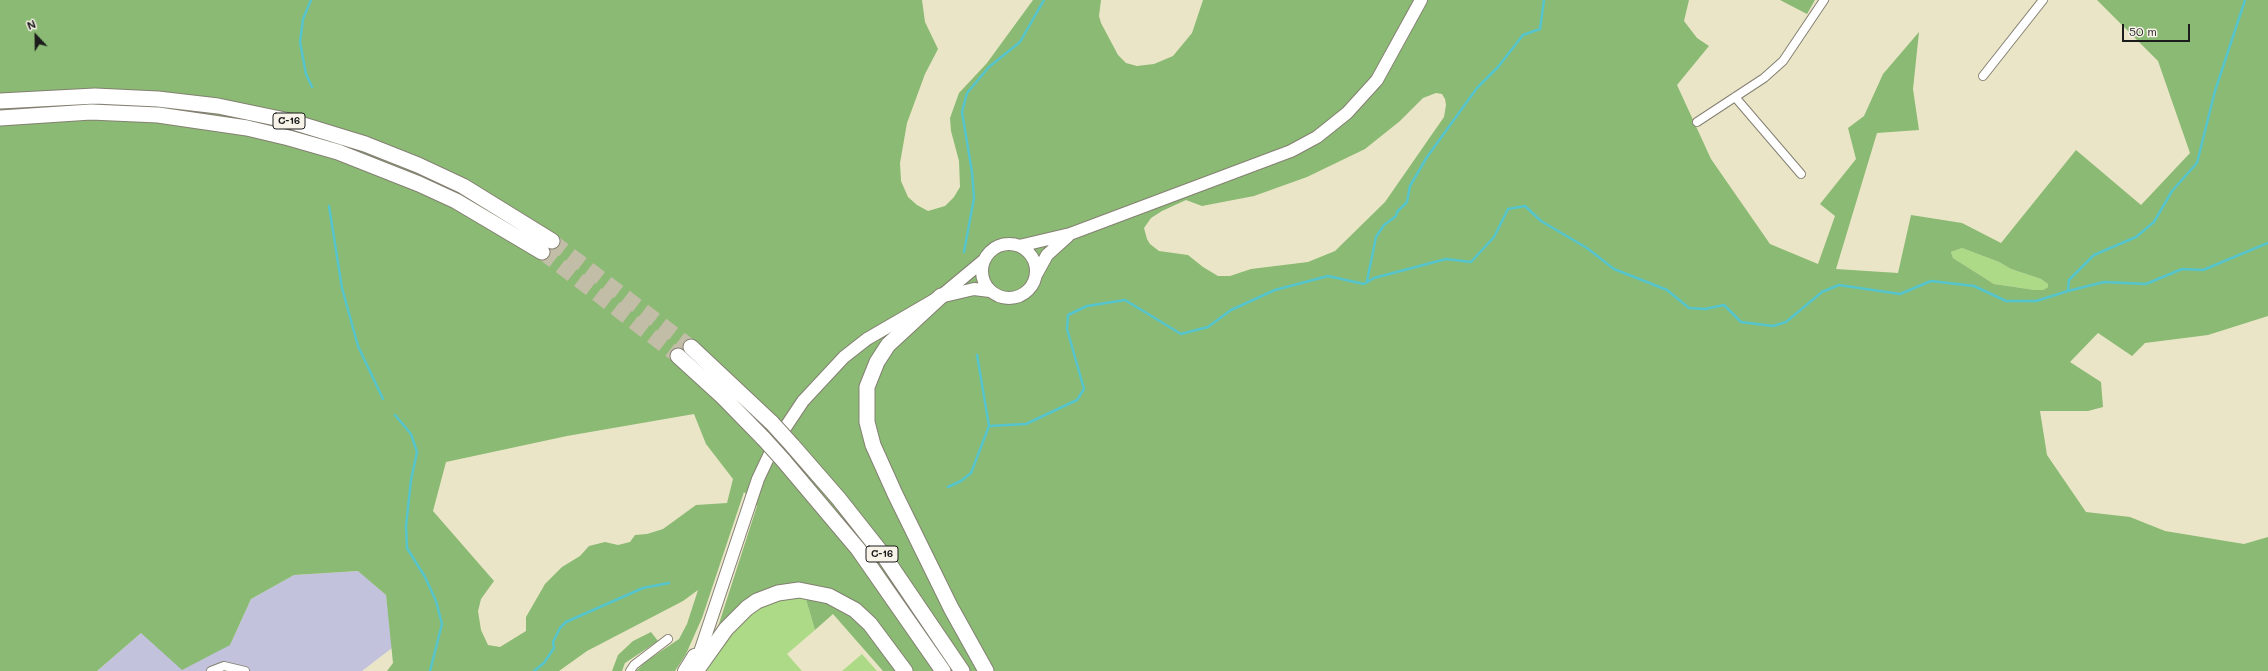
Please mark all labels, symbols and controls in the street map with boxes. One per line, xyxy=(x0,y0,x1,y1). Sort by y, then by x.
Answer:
north arrow xyxy=(16,16,56,56)
text: N xyxy=(25,16,38,33)
scale bar xyxy=(2124,16,2192,42)
text: 50 m xyxy=(2129,23,2157,39)
road number: C-16 xyxy=(273,113,305,129)
road number: C-16 xyxy=(866,546,898,562)

